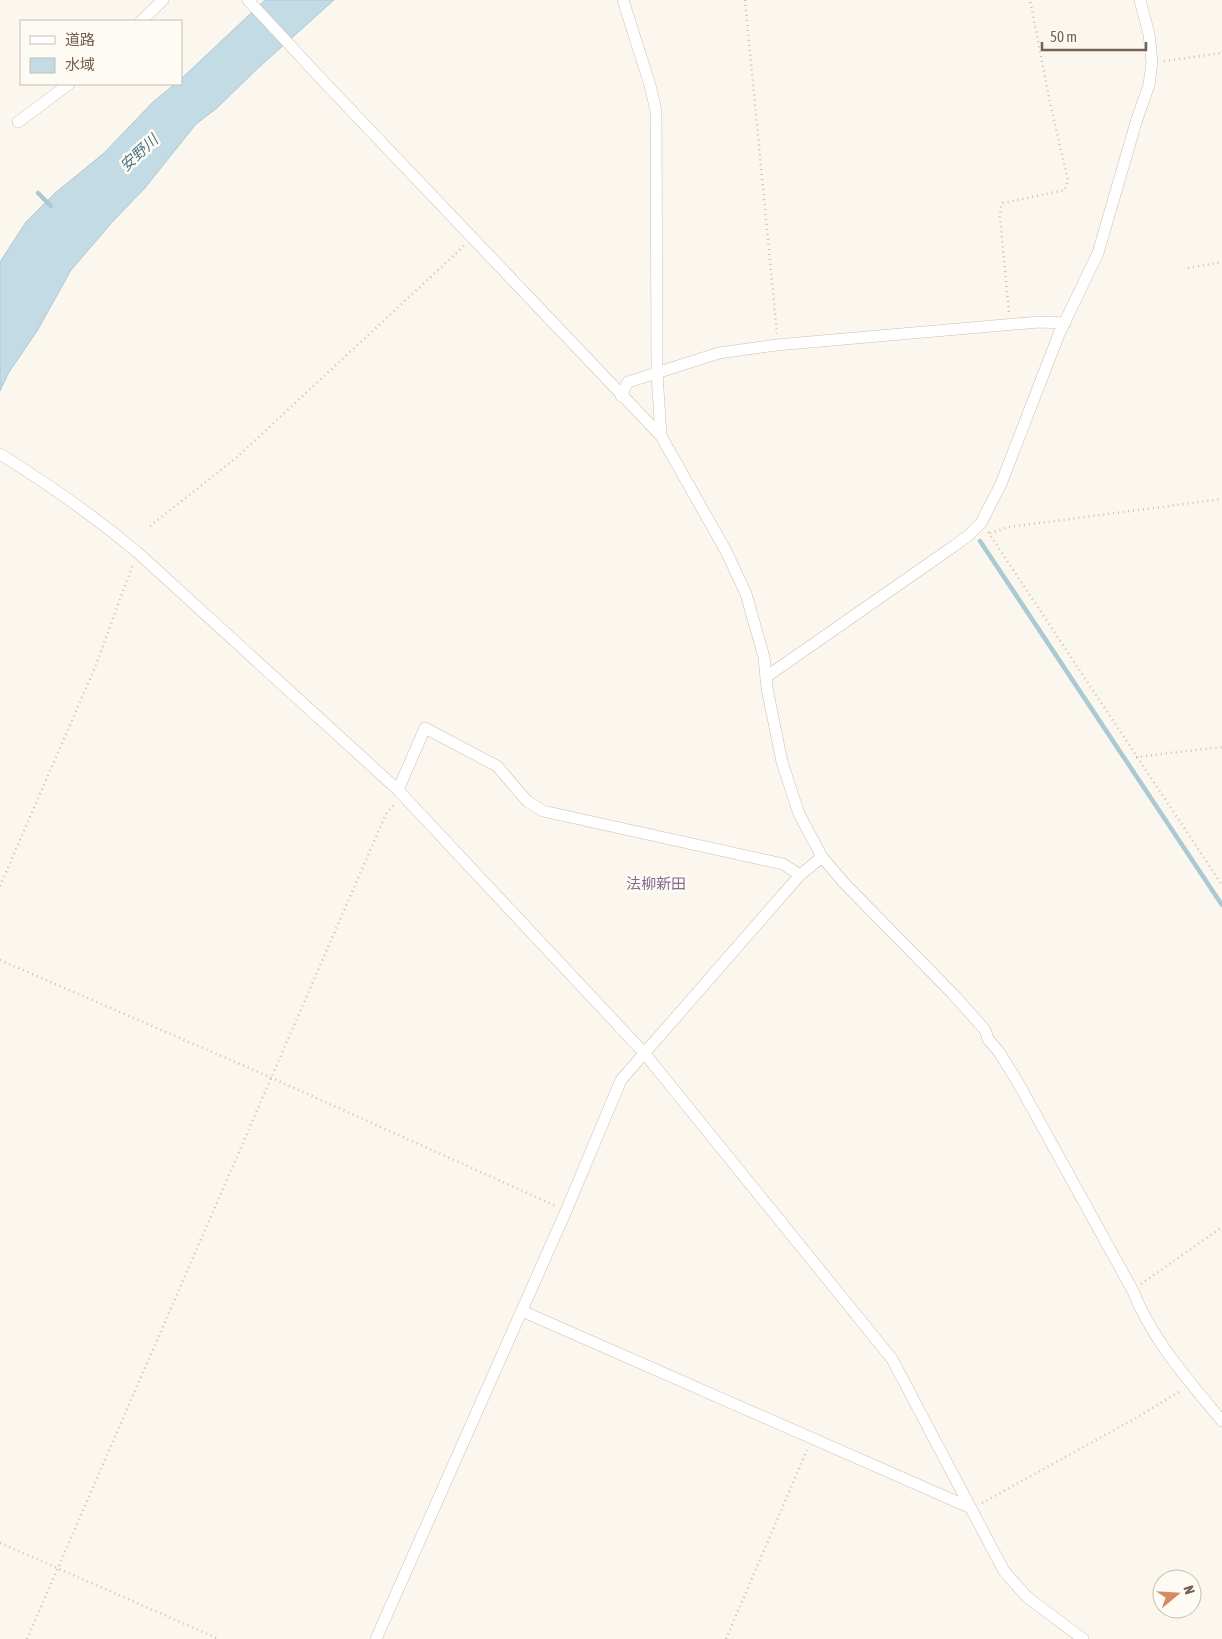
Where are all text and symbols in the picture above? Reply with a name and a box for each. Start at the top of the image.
legend [20,20,182,85]
scale bar [1042,20,1146,52]
text: 50 m [1050,28,1077,45]
text: 道路 [65,31,95,48]
text: 水域 [65,56,95,73]
water label: 安野川 [116,130,162,174]
district label: 法柳新田 [626,875,686,892]
north arrow [1152,1569,1202,1619]
text: N [1180,1584,1198,1596]

